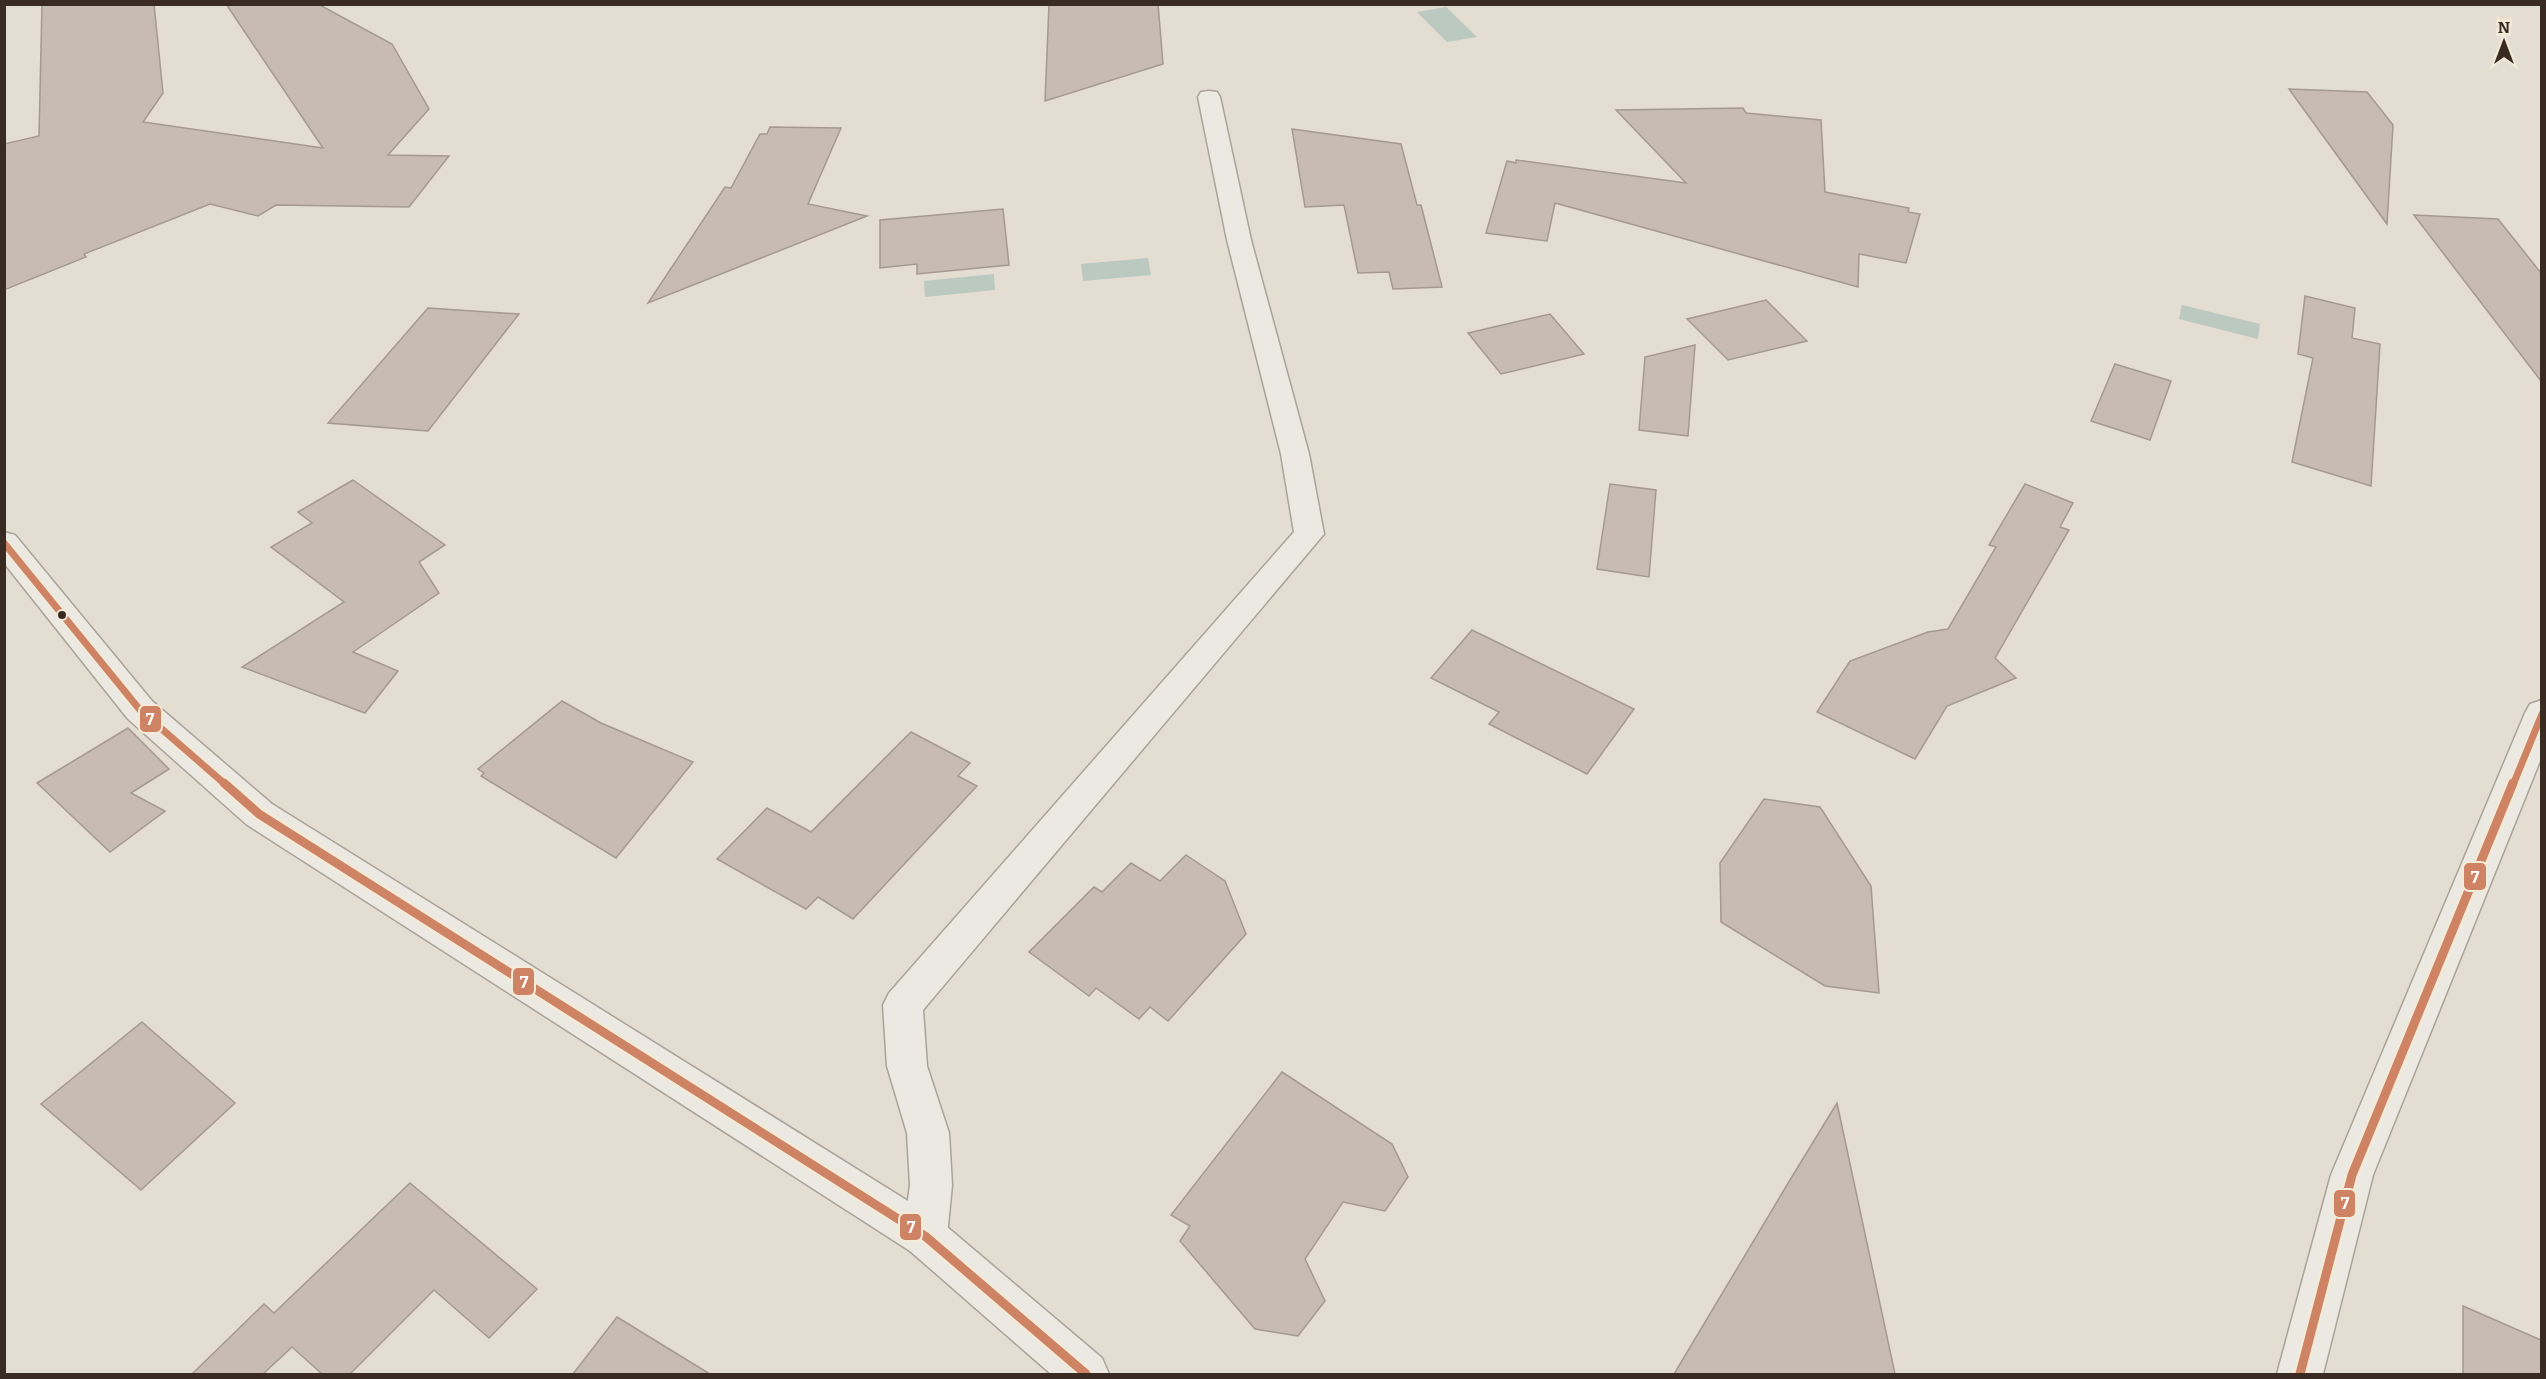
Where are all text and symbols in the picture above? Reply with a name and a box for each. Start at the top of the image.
north arrow [2474,12,2534,72]
text: N [2498,18,2510,37]
unlabelled marker [56,609,68,621]
line badge: 7 [139,705,162,733]
text: 7 [146,710,155,729]
line badge: 7 [2463,862,2487,891]
text: 7 [2471,868,2480,887]
line badge: 7 [512,967,535,996]
text: 7 [520,973,529,992]
line badge: 7 [2333,1189,2356,1218]
text: 7 [2341,1194,2350,1213]
line badge: 7 [899,1213,922,1241]
text: 7 [907,1218,916,1237]

